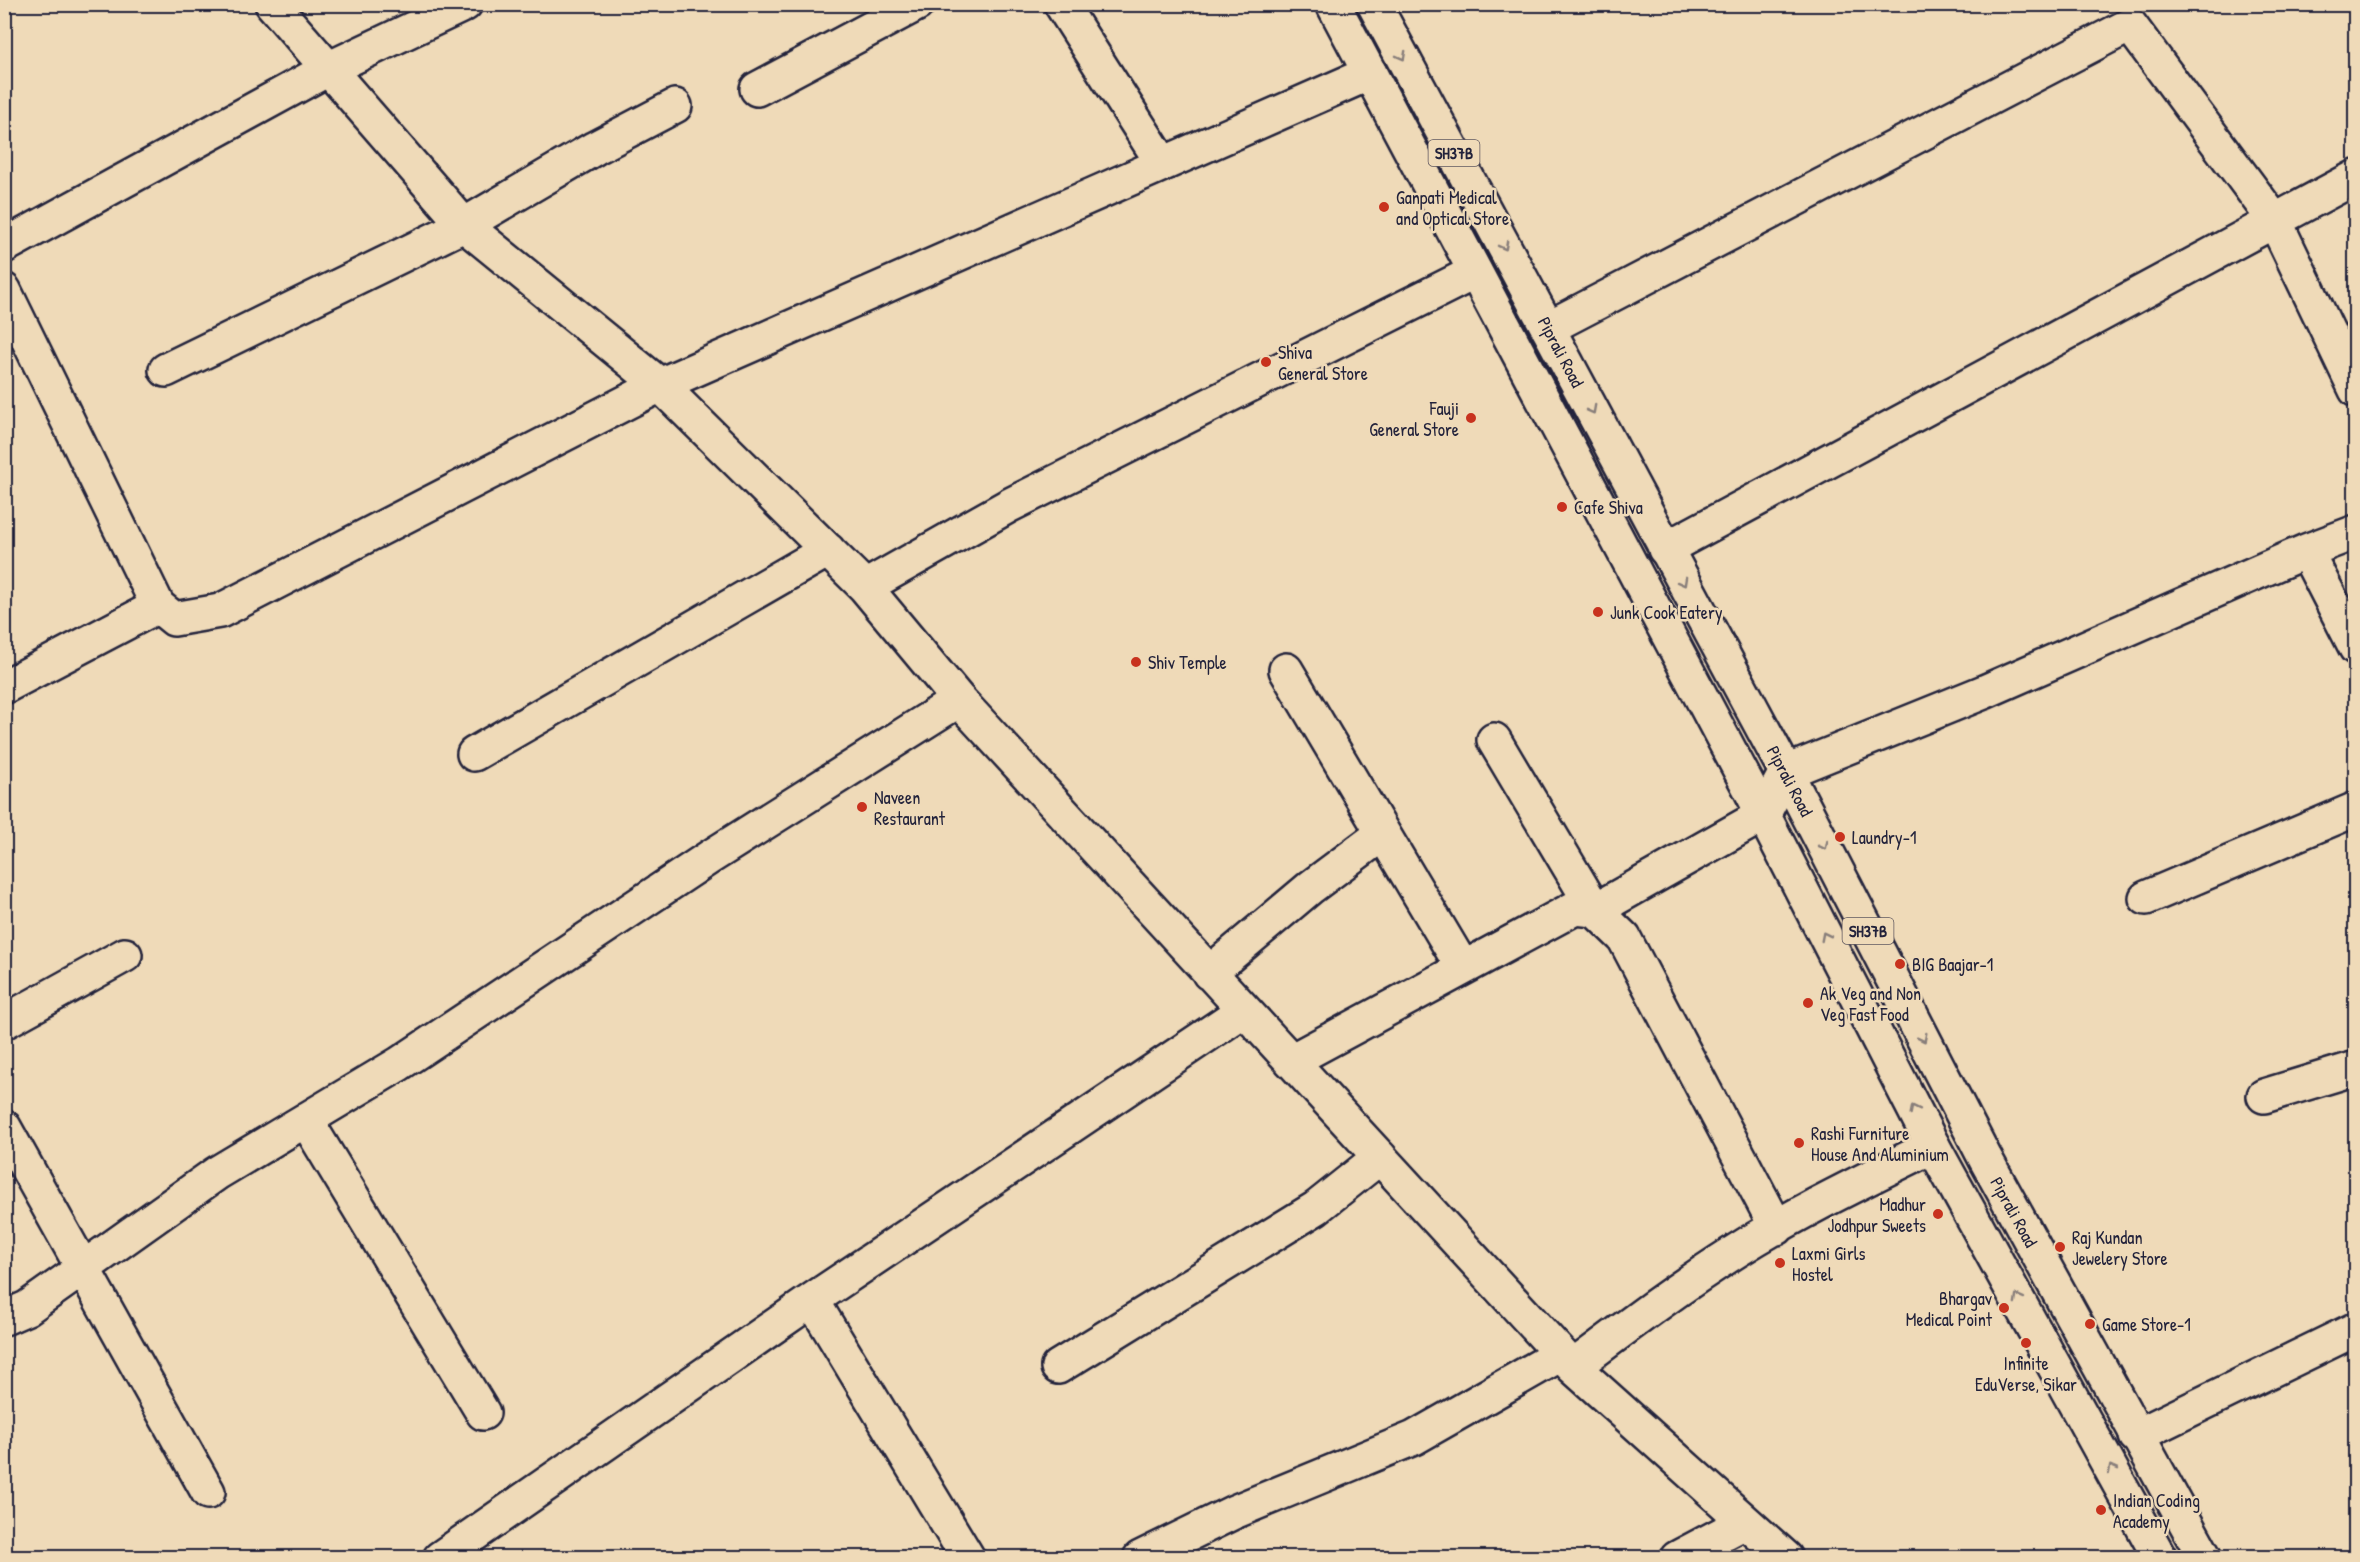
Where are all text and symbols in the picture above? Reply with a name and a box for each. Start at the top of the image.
one-way arrow [1395,50,1406,60]
road number: SH37B [1428,140,1480,166]
place label: Ganpati Medical and Optical Store [1396,185,1509,231]
marker: Ganpati Medical and Optical Store [1377,200,1391,214]
one-way arrow [1497,240,1508,250]
street label: Piprali Road [1532,312,1590,392]
place label: Shiva General Store [1278,340,1368,386]
marker: Shiva General Store [1259,355,1273,369]
place label: Fauji General Store [1369,396,1459,442]
one-way arrow [1584,403,1596,414]
marker: Fauji General Store [1464,411,1478,425]
place label: Cafe Shiva [1574,495,1643,520]
marker: Cafe Shiva [1555,500,1569,514]
one-way arrow [1676,576,1687,586]
place label: Junk Cook Eatery [1610,600,1723,625]
marker: Junk Cook Eatery [1591,605,1605,619]
place label: Shiv Temple [1148,650,1227,675]
marker: Shiv Temple [1129,655,1143,669]
street label: Piprali Road [1761,741,1819,821]
place label: Naveen Restaurant [874,785,946,831]
marker: Naveen Restaurant [855,800,869,814]
place label: Laundry-1 [1852,825,1916,850]
marker: Laundry-1 [1833,830,1847,844]
one-way arrow [1817,840,1829,851]
road number: SH37B [1842,918,1894,944]
one-way arrow [1821,931,1832,942]
place label: BIG Baajar-1 [1912,952,1993,977]
marker: BIG Baajar-1 [1893,957,1907,971]
place label: Ak Veg and Non Veg Fast Food [1820,981,1921,1027]
marker: Ak Veg and Non Veg Fast Food [1801,996,1815,1010]
one-way arrow [1916,1032,1928,1043]
one-way arrow [1910,1105,1921,1115]
place label: Rashi Furniture House And Aluminium [1811,1121,1949,1167]
marker: Rashi Furniture House And Aluminium [1792,1136,1806,1150]
street label: Piprali Road [1984,1172,2044,1252]
place label: Madhur Jodhpur Sweets [1827,1192,1926,1238]
marker: Madhur Jodhpur Sweets [1931,1207,1945,1221]
place label: Raj Kundan Jewelery Store [2072,1225,2168,1271]
marker: Raj Kundan Jewelery Store [2053,1240,2067,1254]
place label: Laxmi Girls Hostel [1792,1241,1866,1287]
marker: Laxmi Girls Hostel [1773,1256,1787,1270]
place label: Bhargav Medical Point [1906,1286,1993,1332]
one-way arrow [2013,1294,2025,1305]
marker: Bhargav Medical Point [1997,1301,2011,1315]
place label: Game Store-1 [2102,1312,2191,1337]
marker: Game Store-1 [2083,1317,2097,1331]
marker: Infinite EduVerse, Sikar [2019,1336,2033,1350]
place label: Infinite EduVerse, Sikar [1975,1351,2077,1397]
one-way arrow [2108,1465,2119,1475]
place label: Indian Coding Academy [2113,1488,2200,1534]
marker: Indian Coding Academy [2094,1503,2108,1517]

